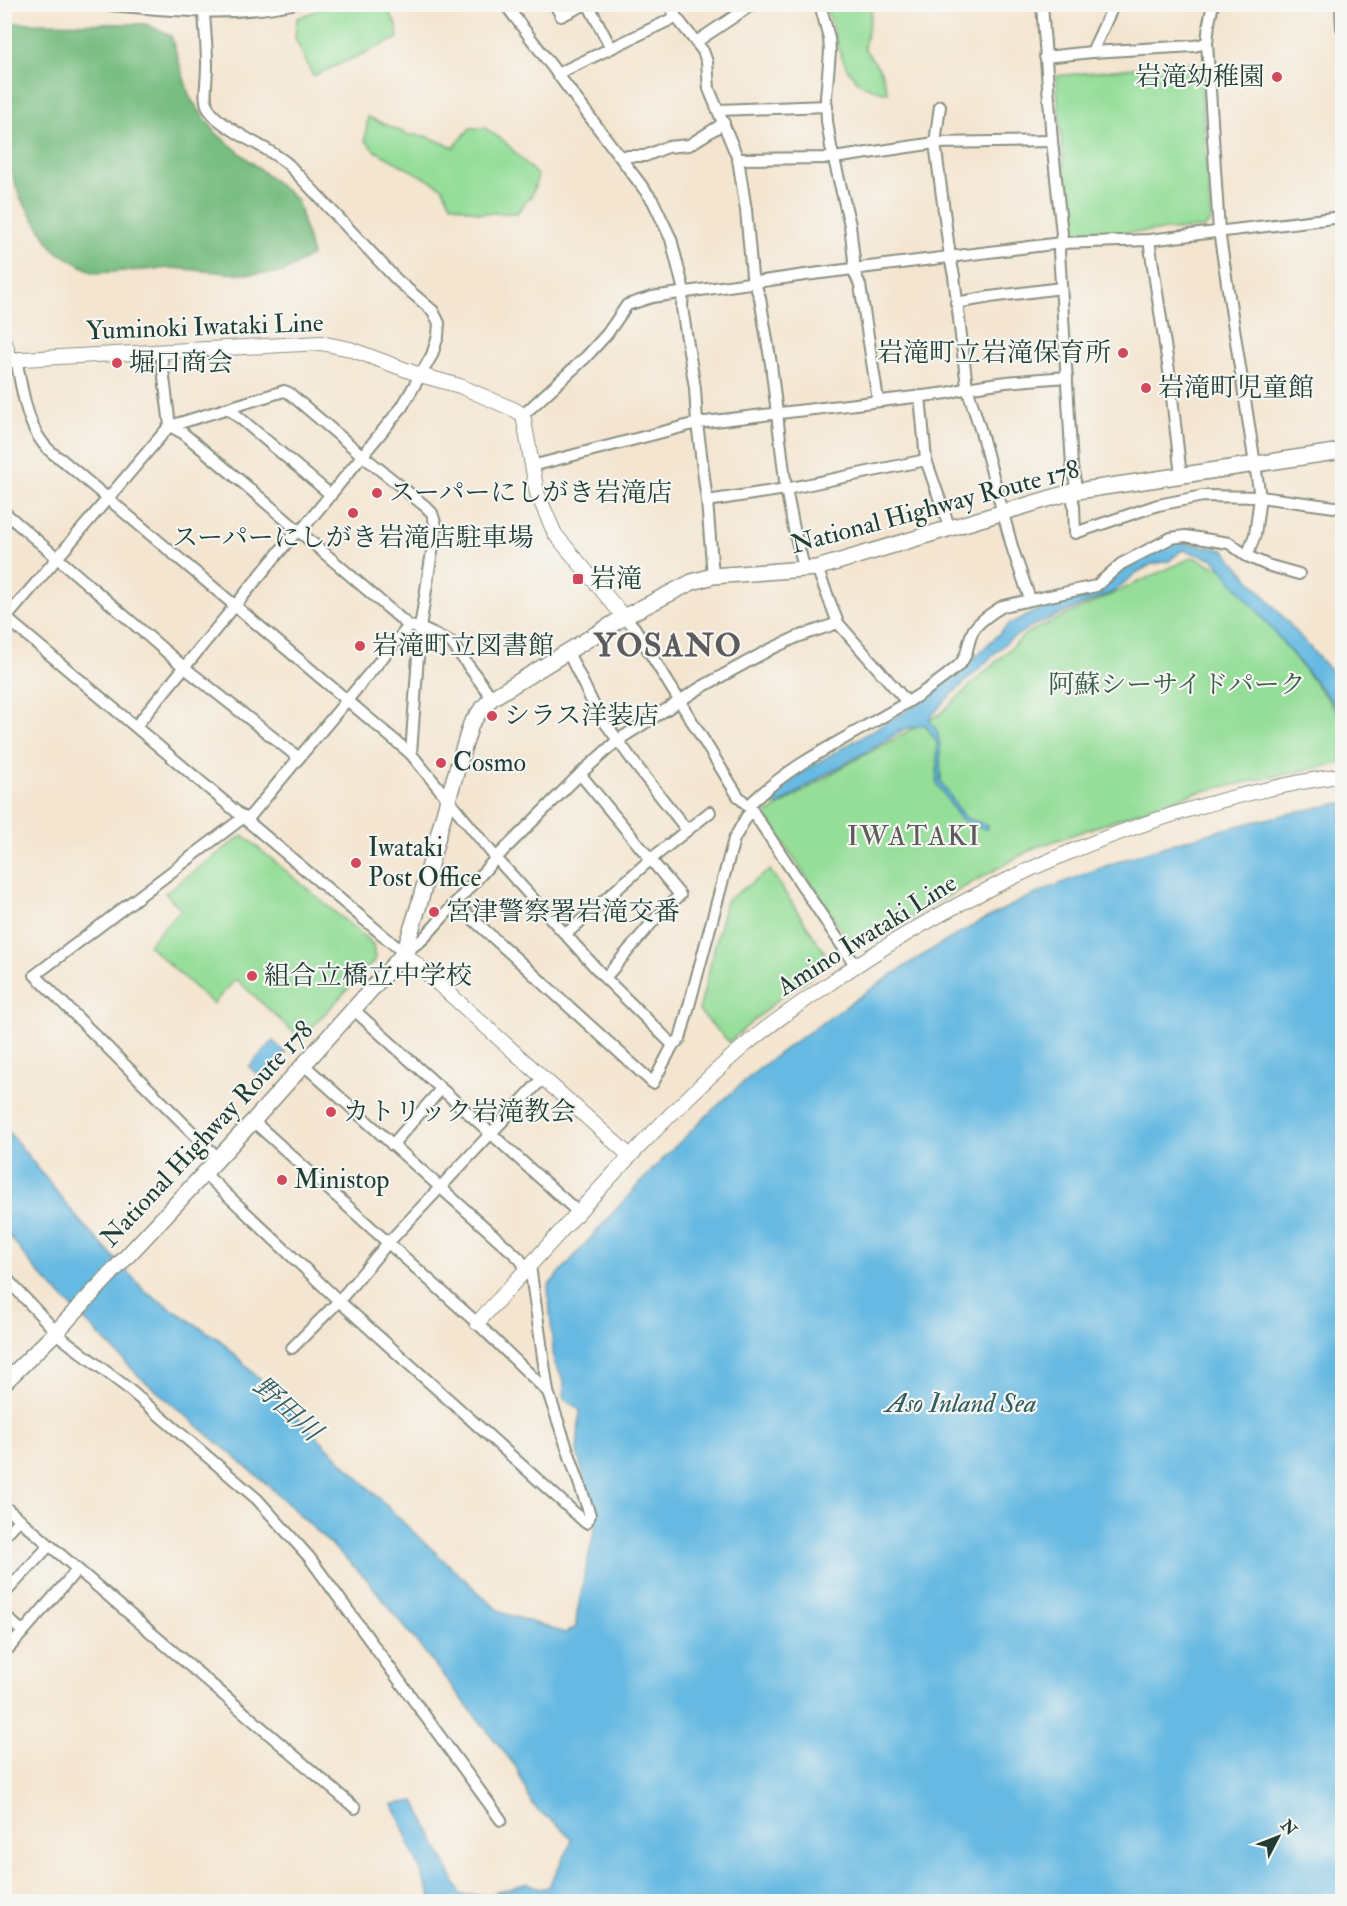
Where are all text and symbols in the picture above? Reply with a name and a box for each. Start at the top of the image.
place label: 岩滝幼稚園 [1135,61,1265,93]
marker: 岩滝幼稚園 [1270,70,1284,84]
street label: Yuminoki Iwataki Line [86,307,324,347]
place label: 岩滝町立岩滝保育所 [877,337,1111,369]
marker: 岩滝町立岩滝保育所 [1116,346,1130,360]
place label: 堀口商会 [129,347,233,379]
marker: 堀口商会 [110,356,124,370]
place label: 岩滝町児童館 [1158,372,1314,404]
marker: 岩滝町児童館 [1139,381,1153,395]
street label: National Highway Route 178 [787,453,1083,561]
place label: スーパーにしがき岩滝店 [389,477,672,509]
marker: スーパーにしがき岩滝店 [370,486,384,500]
marker: スーパーにしがき岩滝店駐車場 [346,506,360,520]
place label: スーパーにしがき岩滝店駐車場 [172,522,534,554]
place label: 岩滝 [590,563,642,595]
marker: 岩滝 [571,572,585,586]
district label: YOSANO [593,626,742,666]
place label: 岩滝町立図書館 [372,630,554,662]
marker: 岩滝町立図書館 [353,639,367,653]
park label: 阿蘇シーサイドパーク [1048,669,1306,701]
place label: シラス洋装店 [504,700,659,732]
marker: シラス洋装店 [485,709,499,723]
place label: Cosmo [453,747,526,779]
marker: Cosmo [434,756,448,770]
district label: IWATAKI [847,819,981,854]
place label: Iwataki Post Office [368,832,481,894]
marker: Iwataki Post Office [349,856,363,870]
street label: Amino Iwataki Line [771,867,963,1004]
place label: 宮津警察署岩滝交番 [446,896,680,928]
marker: 宮津警察署岩滝交番 [427,905,441,919]
place label: 組合立橋立中学校 [264,960,472,992]
marker: 組合立橋立中学校 [245,969,259,983]
street label: National Highway Route 178 [94,1014,320,1254]
place label: カトリック岩滝教会 [343,1096,576,1128]
marker: カトリック岩滝教会 [324,1105,338,1119]
place label: Ministop [294,1164,389,1197]
marker: Ministop [275,1173,289,1187]
water label: 野田川 [246,1370,330,1450]
water label: Aso Inland Sea [883,1387,1036,1420]
north arrow [1248,1807,1308,1867]
text: N [1276,1815,1301,1840]

